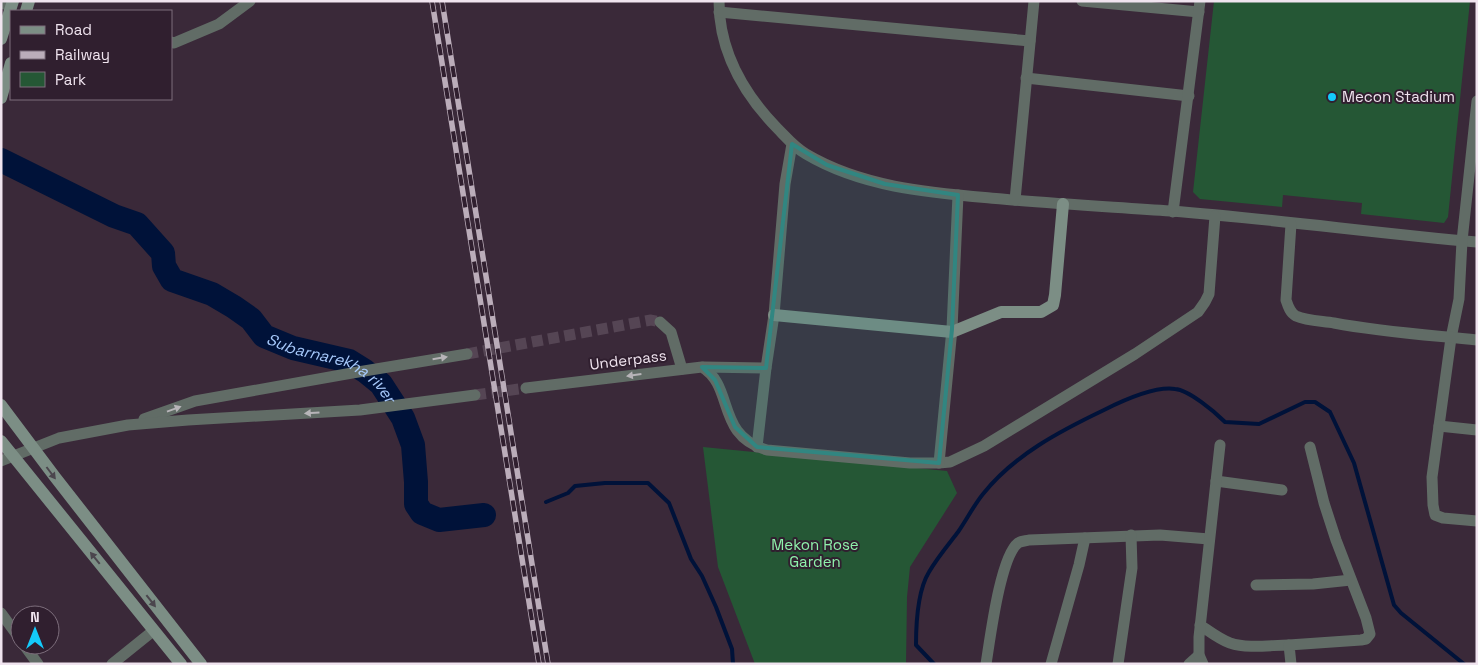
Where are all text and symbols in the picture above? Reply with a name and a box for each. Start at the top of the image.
legend [10,10,172,100]
text: Road [55,20,92,39]
text: Railway [55,45,110,64]
text: Park [55,70,86,89]
place label: Mecon Stadium [1342,87,1455,106]
marker: Mecon Stadium [1326,91,1338,103]
water label: Subarnarekha river [263,328,402,409]
street label: Underpass [588,345,668,374]
one-way arrow [432,354,448,362]
one-way arrow [625,371,641,379]
one-way arrow [166,405,181,412]
one-way arrow [303,410,319,418]
one-way arrow [46,466,57,479]
park label: Mekon Rose Garden [771,535,859,571]
one-way arrow [89,552,100,565]
one-way arrow [146,594,157,607]
north arrow [10,605,60,655]
text: N [30,608,40,626]

